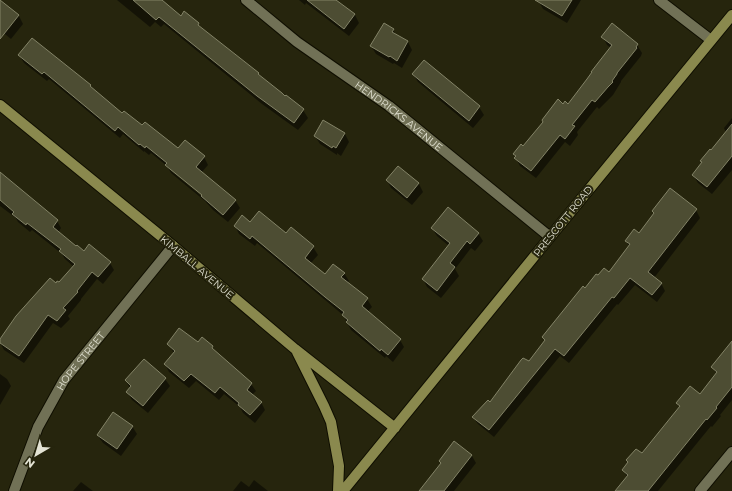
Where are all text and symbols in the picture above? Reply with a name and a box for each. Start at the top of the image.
street label: HENDRICKS AVENUE [353,78,446,154]
street label: PRESCOTT ROAD [530,183,596,259]
street label: KIMBALL AVENUE [158,233,237,302]
street label: HOPE STREET [53,329,107,392]
north arrow [16,435,56,475]
text: N [22,455,38,471]

